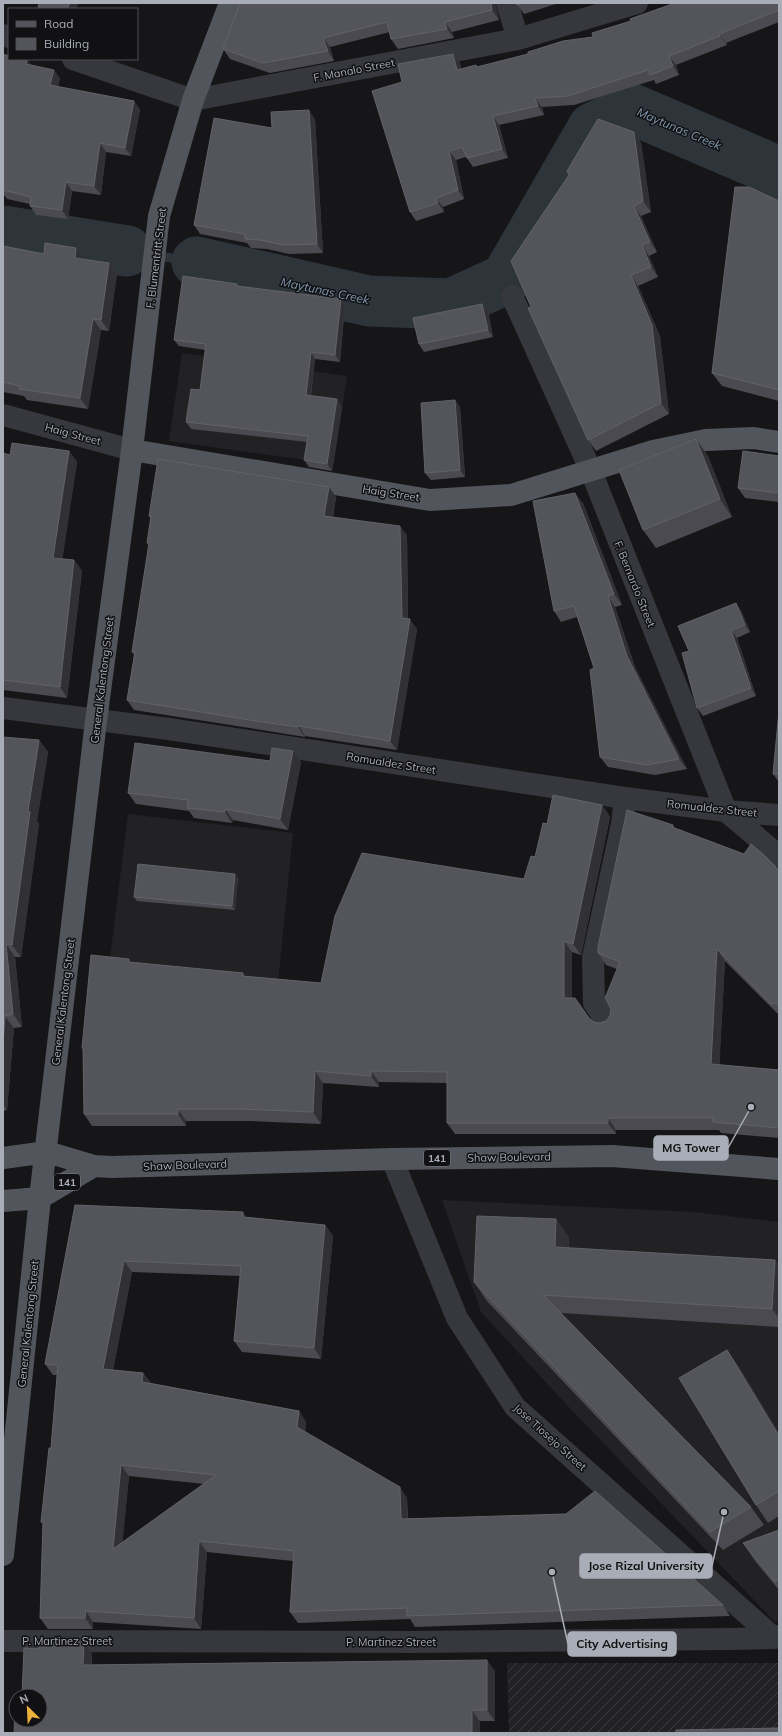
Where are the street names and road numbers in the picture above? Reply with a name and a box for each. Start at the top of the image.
street label: F. Manalo Street [312,55,396,85]
street label: F. Blumentritt Street [143,207,169,309]
street label: Haig Street [43,420,103,448]
street label: Haig Street [361,482,421,504]
street label: F. Bernardo Street [611,539,659,629]
street label: General Kalentong Street [87,616,117,744]
street label: Romualdez Street [345,749,437,777]
street label: Romualdez Street [666,796,758,820]
street label: General Kalentong Street [48,938,78,1066]
street label: Shaw Boulevard [467,1149,551,1165]
road number: 141 [424,1150,450,1166]
street label: Shaw Boulevard [143,1157,227,1173]
road number: 141 [54,1174,80,1190]
street label: General Kalentong Street [14,1260,42,1388]
street label: Jose Tiosejo Street [511,1401,589,1474]
street label: P. Martinez Street [22,1634,112,1648]
street label: P. Martinez Street [346,1635,436,1649]

